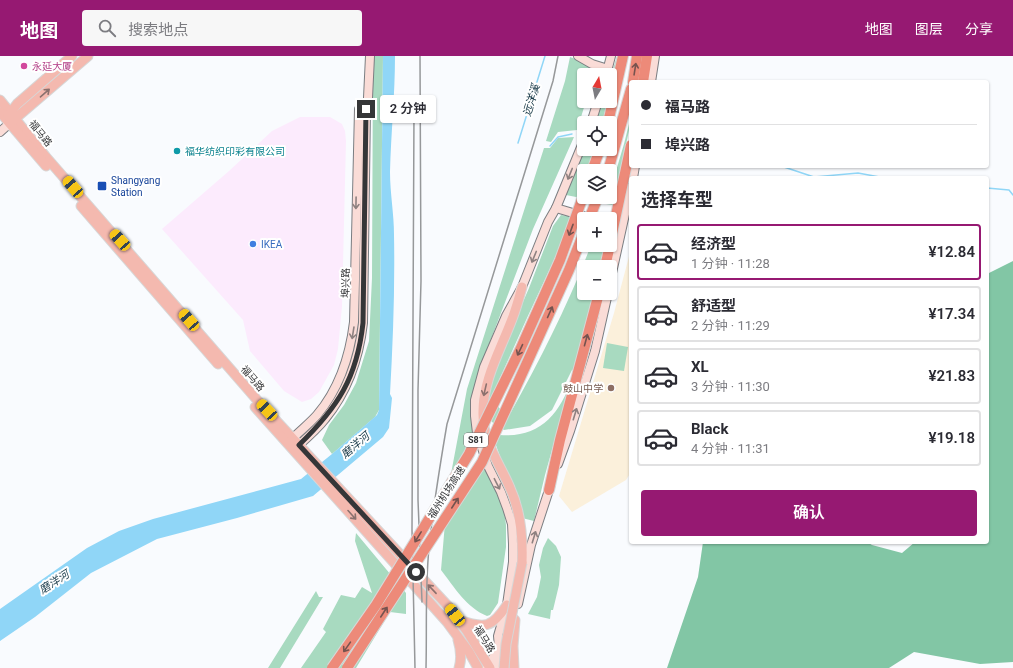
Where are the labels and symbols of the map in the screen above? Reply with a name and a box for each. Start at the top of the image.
marker: 永延大厦 [19,61,29,71]
place label: 永延大厦 [32,61,72,72]
one-way arrow [631,63,639,76]
north arrow [577,68,617,108]
water label: 远洋溪 [520,82,543,118]
one-way arrow [39,89,50,98]
callout: 2 分钟 [380,95,436,123]
route end [357,100,375,118]
street label: 福马路 [27,118,54,148]
marker: 福华纺织印彩有限公司 [172,146,182,156]
place label: 福华纺织印彩有限公司 [185,146,285,157]
one-way arrow [566,168,573,180]
car [61,174,85,200]
place label: Shangyang Station [111,175,160,198]
marker: Shangyang Station [96,180,108,192]
one-way arrow [353,196,360,209]
one-way arrow [566,224,574,236]
car [108,227,132,253]
marker: IKEA [248,239,258,249]
place label: IKEA [261,239,283,250]
one-way arrow [530,250,537,262]
street label: 埠兴路 [340,268,351,298]
car [177,307,201,333]
one-way arrow [547,307,554,319]
one-way arrow [348,326,356,339]
one-way arrow [583,334,591,347]
one-way arrow [516,344,523,356]
street label: 福马路 [239,363,267,393]
one-way arrow [481,383,489,396]
place label: 鼓山中学 [563,383,603,394]
marker: 鼓山中学 [606,383,616,393]
car [254,397,280,423]
one-way arrow [572,408,579,421]
water label: 磨洋河 [339,429,374,461]
road number: S81 [464,433,488,447]
street label: 福州机场高速 [426,464,467,521]
one-way arrow [494,478,501,490]
one-way arrow [451,498,459,509]
one-way arrow [347,510,356,520]
one-way arrow [531,531,538,544]
one-way arrow [413,532,422,543]
route start [407,563,425,581]
water label: 磨洋河 [37,567,73,597]
one-way arrow [428,584,437,594]
car [443,602,467,628]
one-way arrow [380,607,388,618]
street label: 福马路 [472,624,497,655]
one-way arrow [343,641,351,652]

